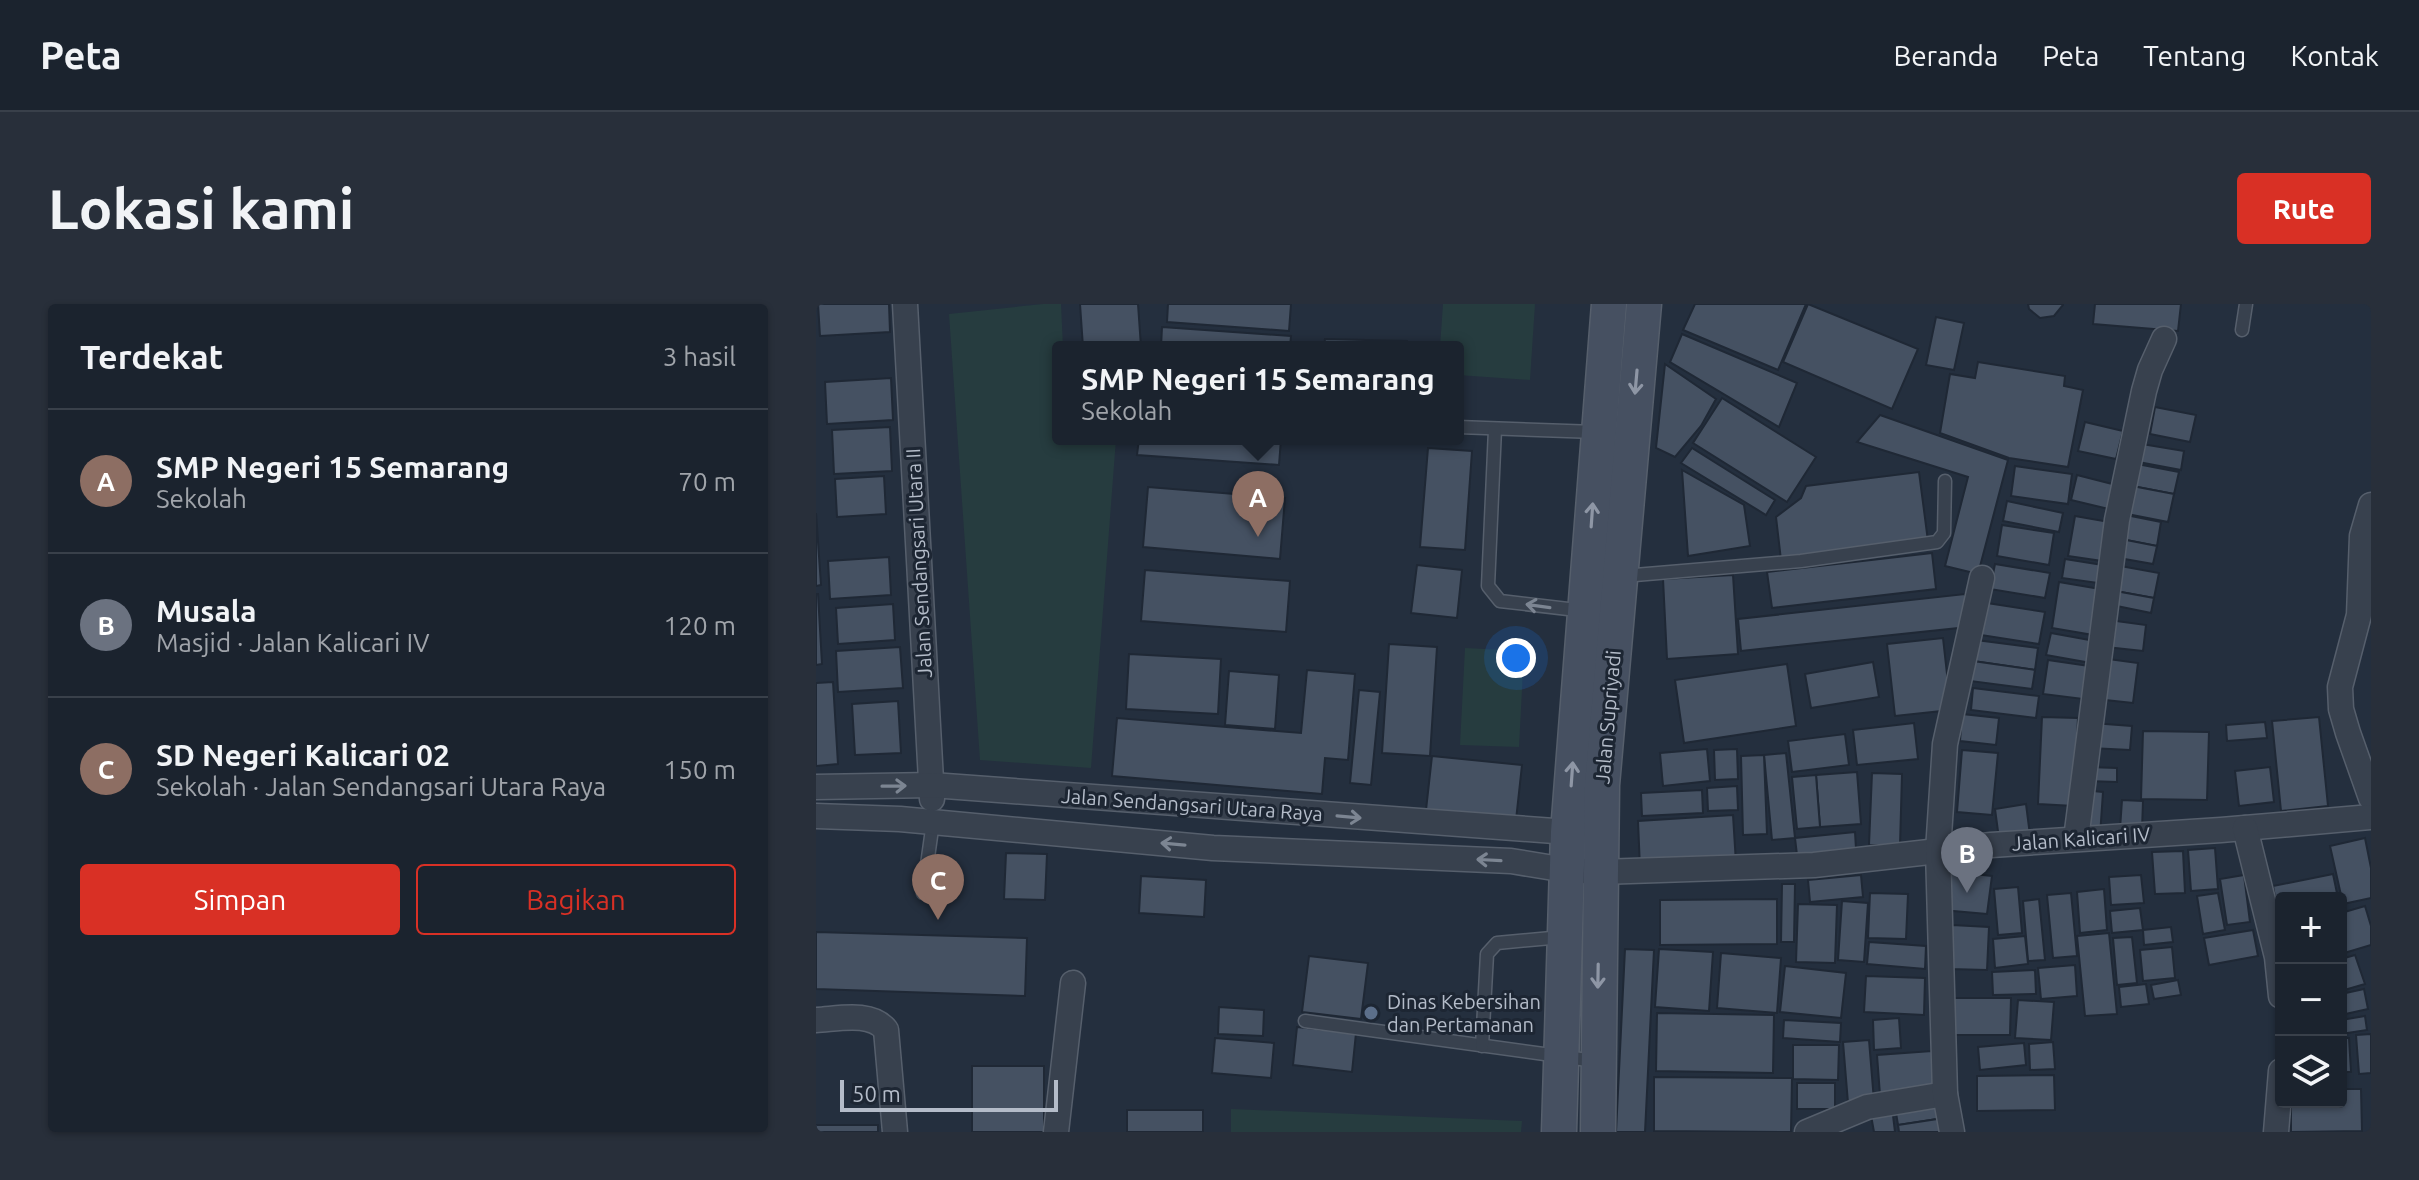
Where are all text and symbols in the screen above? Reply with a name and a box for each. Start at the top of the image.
text: Peta [40,34,122,76]
text: Beranda [1893,40,1998,71]
text: Peta [2042,40,2099,71]
text: Tentang [2143,40,2246,71]
text: Kontak [2290,40,2379,71]
button: Rute [2237,173,2371,244]
text: Lokasi kami [48,177,354,240]
text: Terdekat [80,337,223,375]
popup [1052,341,1464,445]
text: 3 hasil [663,342,736,371]
text: SMP Negeri 15 Semarang [1081,362,1435,396]
one-way arrow [1629,368,1644,395]
text: Sekolah [1081,396,1172,425]
street label: Jalan Sendangsari Utara II [901,448,936,678]
text: SMP Negeri 15 Semarang [156,450,509,484]
text: A [97,467,115,496]
text: 70 m [678,467,736,496]
pin: A [1232,471,1284,537]
text: Sekolah [156,484,247,513]
one-way arrow [1585,502,1600,529]
text: Musala [156,594,256,628]
one-way arrow [1526,598,1551,613]
text: B [97,611,115,640]
text: 120 m [664,611,736,640]
text: Masjid · Jalan Kalicari IV [156,628,430,657]
your location [1496,638,1536,678]
street label: Jalan Supriyadi [1590,649,1625,785]
text: SD Negeri Kalicari 02 [156,738,450,772]
text: C [98,755,114,784]
text: 150 m [664,755,736,784]
one-way arrow [1565,761,1580,788]
text: Sekolah · Jalan Sendangsari Utara Raya [156,772,606,801]
one-way arrow [880,778,907,794]
street label: Jalan Sendangsari Utara Raya [1060,784,1324,825]
one-way arrow [1335,809,1362,824]
street label: Jalan Kalicari IV [2011,822,2151,855]
pin: B [1941,827,1993,893]
one-way arrow [1160,836,1187,851]
one-way arrow [1476,852,1503,867]
pin: C [912,854,964,920]
button: Simpan [80,864,400,935]
button: Bagikan [416,864,736,935]
map controls [2275,892,2347,1108]
button: + [2275,892,2347,964]
one-way arrow [1590,962,1606,989]
button: − [2275,964,2347,1036]
place label: Dinas Kebersihan dan Pertamanan [1387,990,1541,1036]
marker: Dinas Kebersihan dan Pertamanan [1362,1004,1380,1022]
button: layers [2275,1036,2347,1108]
scale bar [840,1076,1058,1112]
text: 50 m [852,1081,901,1106]

